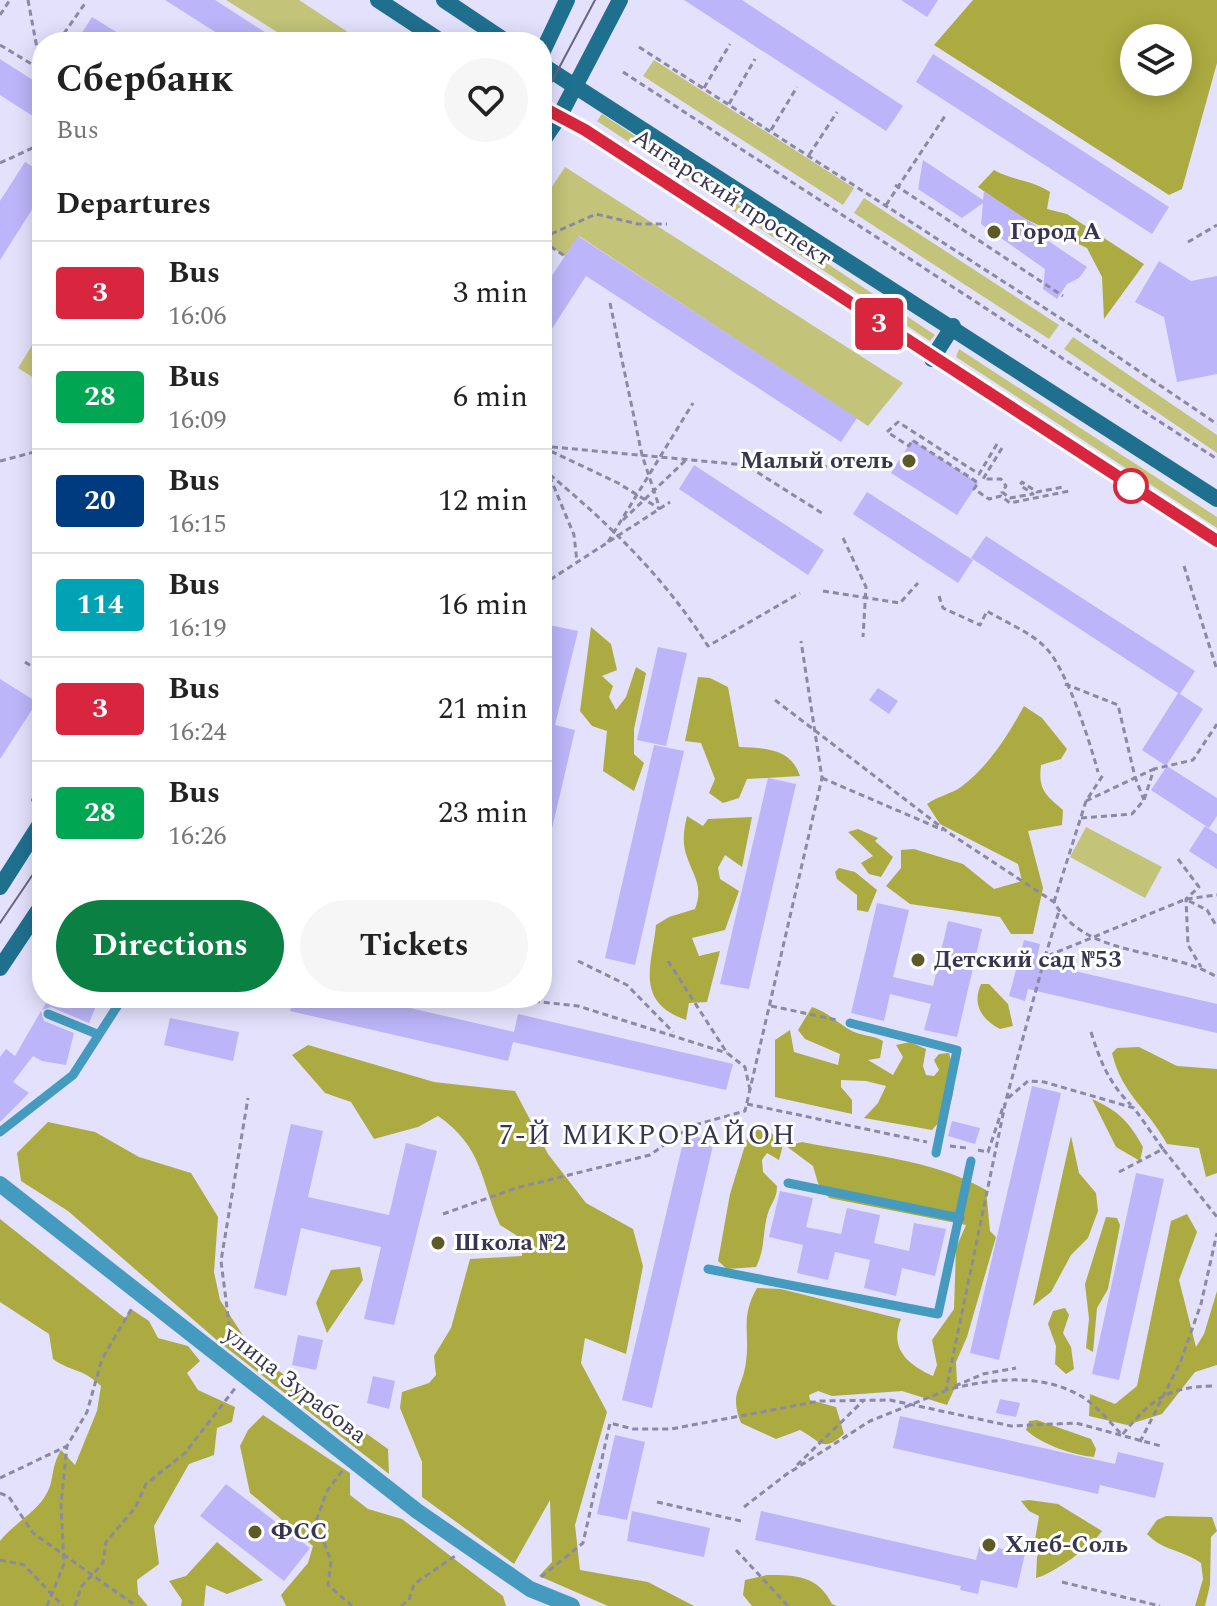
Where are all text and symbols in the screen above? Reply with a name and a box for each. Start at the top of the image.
map controls [1120,24,1192,96]
button: layers [1120,24,1192,96]
text: Сбербанк [56,51,233,109]
button: heart [444,58,528,142]
text: Bus [56,110,99,150]
street label: Ангарский проспект [625,120,839,276]
text: Departures [56,181,211,227]
place label: Город А [1010,214,1102,250]
marker: Город А [985,223,1003,241]
text: Bus [168,250,220,296]
text: 3 min [453,270,528,316]
text: 3 [92,271,108,314]
text: 16:06 [168,296,227,336]
line badge: 3 [853,298,905,350]
text: 3 [871,302,887,345]
text: Bus [168,354,220,400]
text: 6 min [453,374,528,420]
text: 28 [84,375,116,418]
text: 16:09 [168,400,227,440]
place label: Малый отель [740,443,893,479]
marker: Малый отель [900,452,918,470]
text: Bus [168,458,220,504]
unlabelled marker [1114,469,1148,503]
text: 12 min [438,478,528,524]
text: 20 [84,479,116,522]
text: 16:15 [168,504,227,544]
text: Bus [168,562,220,608]
text: 16 min [438,582,528,628]
text: 114 [76,583,124,626]
text: 16:19 [168,608,227,648]
text: Bus [168,666,220,712]
text: 21 min [438,686,528,732]
text: 3 [92,687,108,730]
text: 16:24 [168,712,227,752]
text: Bus [168,770,220,816]
text: 23 min [438,790,528,836]
text: 28 [84,791,116,834]
text: 16:26 [168,816,227,856]
button: Directions [56,900,284,992]
button: Tickets [300,900,528,992]
place label: Детский сад №53 [934,942,1122,978]
marker: Детский сад №53 [909,951,927,969]
district label: 7-Й МИКРОРАЙОН [499,1114,797,1157]
place label: Школа №2 [454,1225,566,1261]
marker: Школа №2 [429,1234,447,1252]
street label: улица Зурабова [215,1317,375,1453]
place label: ФСС [271,1514,327,1550]
marker: ФСС [246,1523,264,1541]
place label: Хлеб-Соль [1005,1527,1128,1563]
marker: Хлеб-Соль [980,1536,998,1554]

